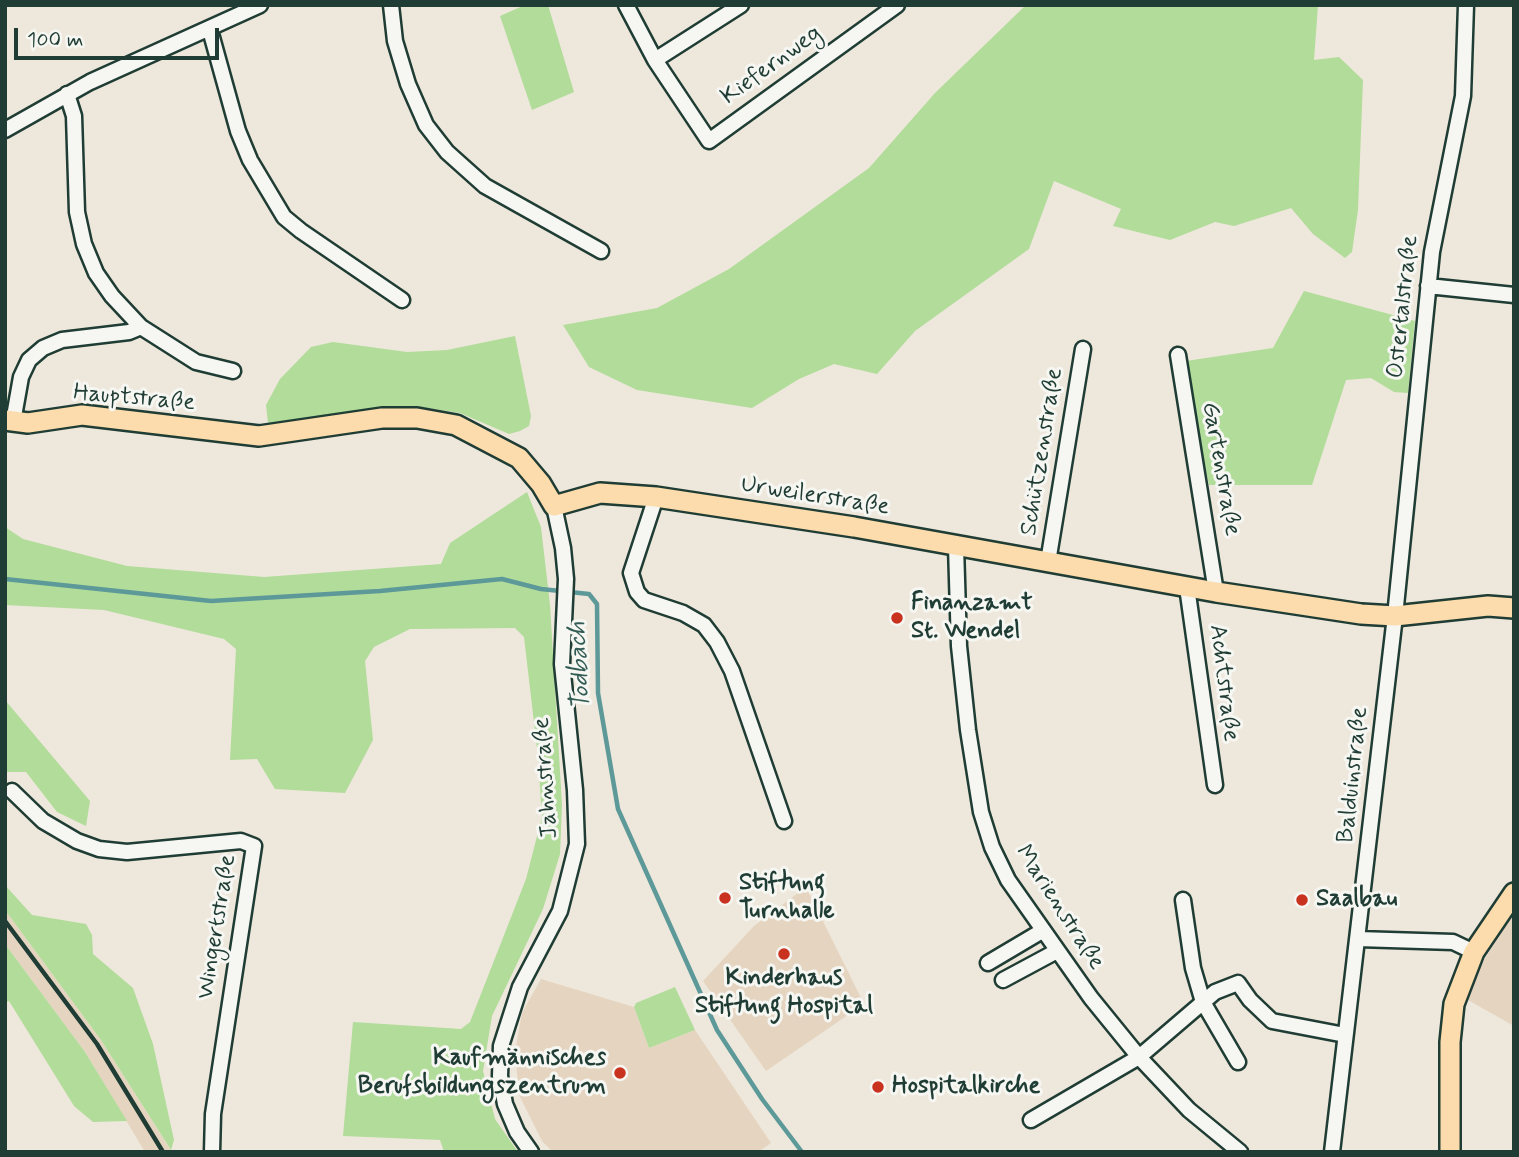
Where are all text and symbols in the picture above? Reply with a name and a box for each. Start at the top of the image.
scale bar [18,14,222,58]
street label: Kiefernweg [716,20,828,112]
text: 100 m [27,26,83,54]
street label: Ostertalstraße [1382,234,1426,380]
street label: Schützenstraße [1016,366,1070,538]
street label: Hauptstraße [72,379,196,419]
street label: Gartenstraße [1194,400,1246,538]
street label: Urweilerstraße [739,471,891,523]
place label: Finanzamt St. Wendel [911,590,1033,646]
marker: Finanzamt St. Wendel [889,610,905,626]
water label: Todbach [563,621,599,711]
street label: Achtstraße [1202,623,1244,743]
street label: Balduinstraße [1333,706,1375,844]
street label: Jahnstraße [528,716,566,840]
street label: Marienstraße [1008,840,1110,976]
street label: Wingertstraße [192,852,244,1002]
place label: Stiftung Turnhalle [739,870,835,926]
place label: Saalbau [1316,886,1397,914]
marker: Stiftung Turnhalle [717,890,733,906]
marker: Saalbau [1294,892,1310,908]
marker: Kinderhaus Stiftung Hospital [776,946,792,962]
place label: Kinderhaus Stiftung Hospital [695,965,873,1021]
place label: Kaufmännisches Berufsbildungszentrum [358,1045,606,1101]
marker: Kaufmännisches Berufsbildungszentrum [612,1065,628,1081]
place label: Hospitalkirche [892,1073,1040,1101]
marker: Hospitalkirche [870,1079,886,1095]

